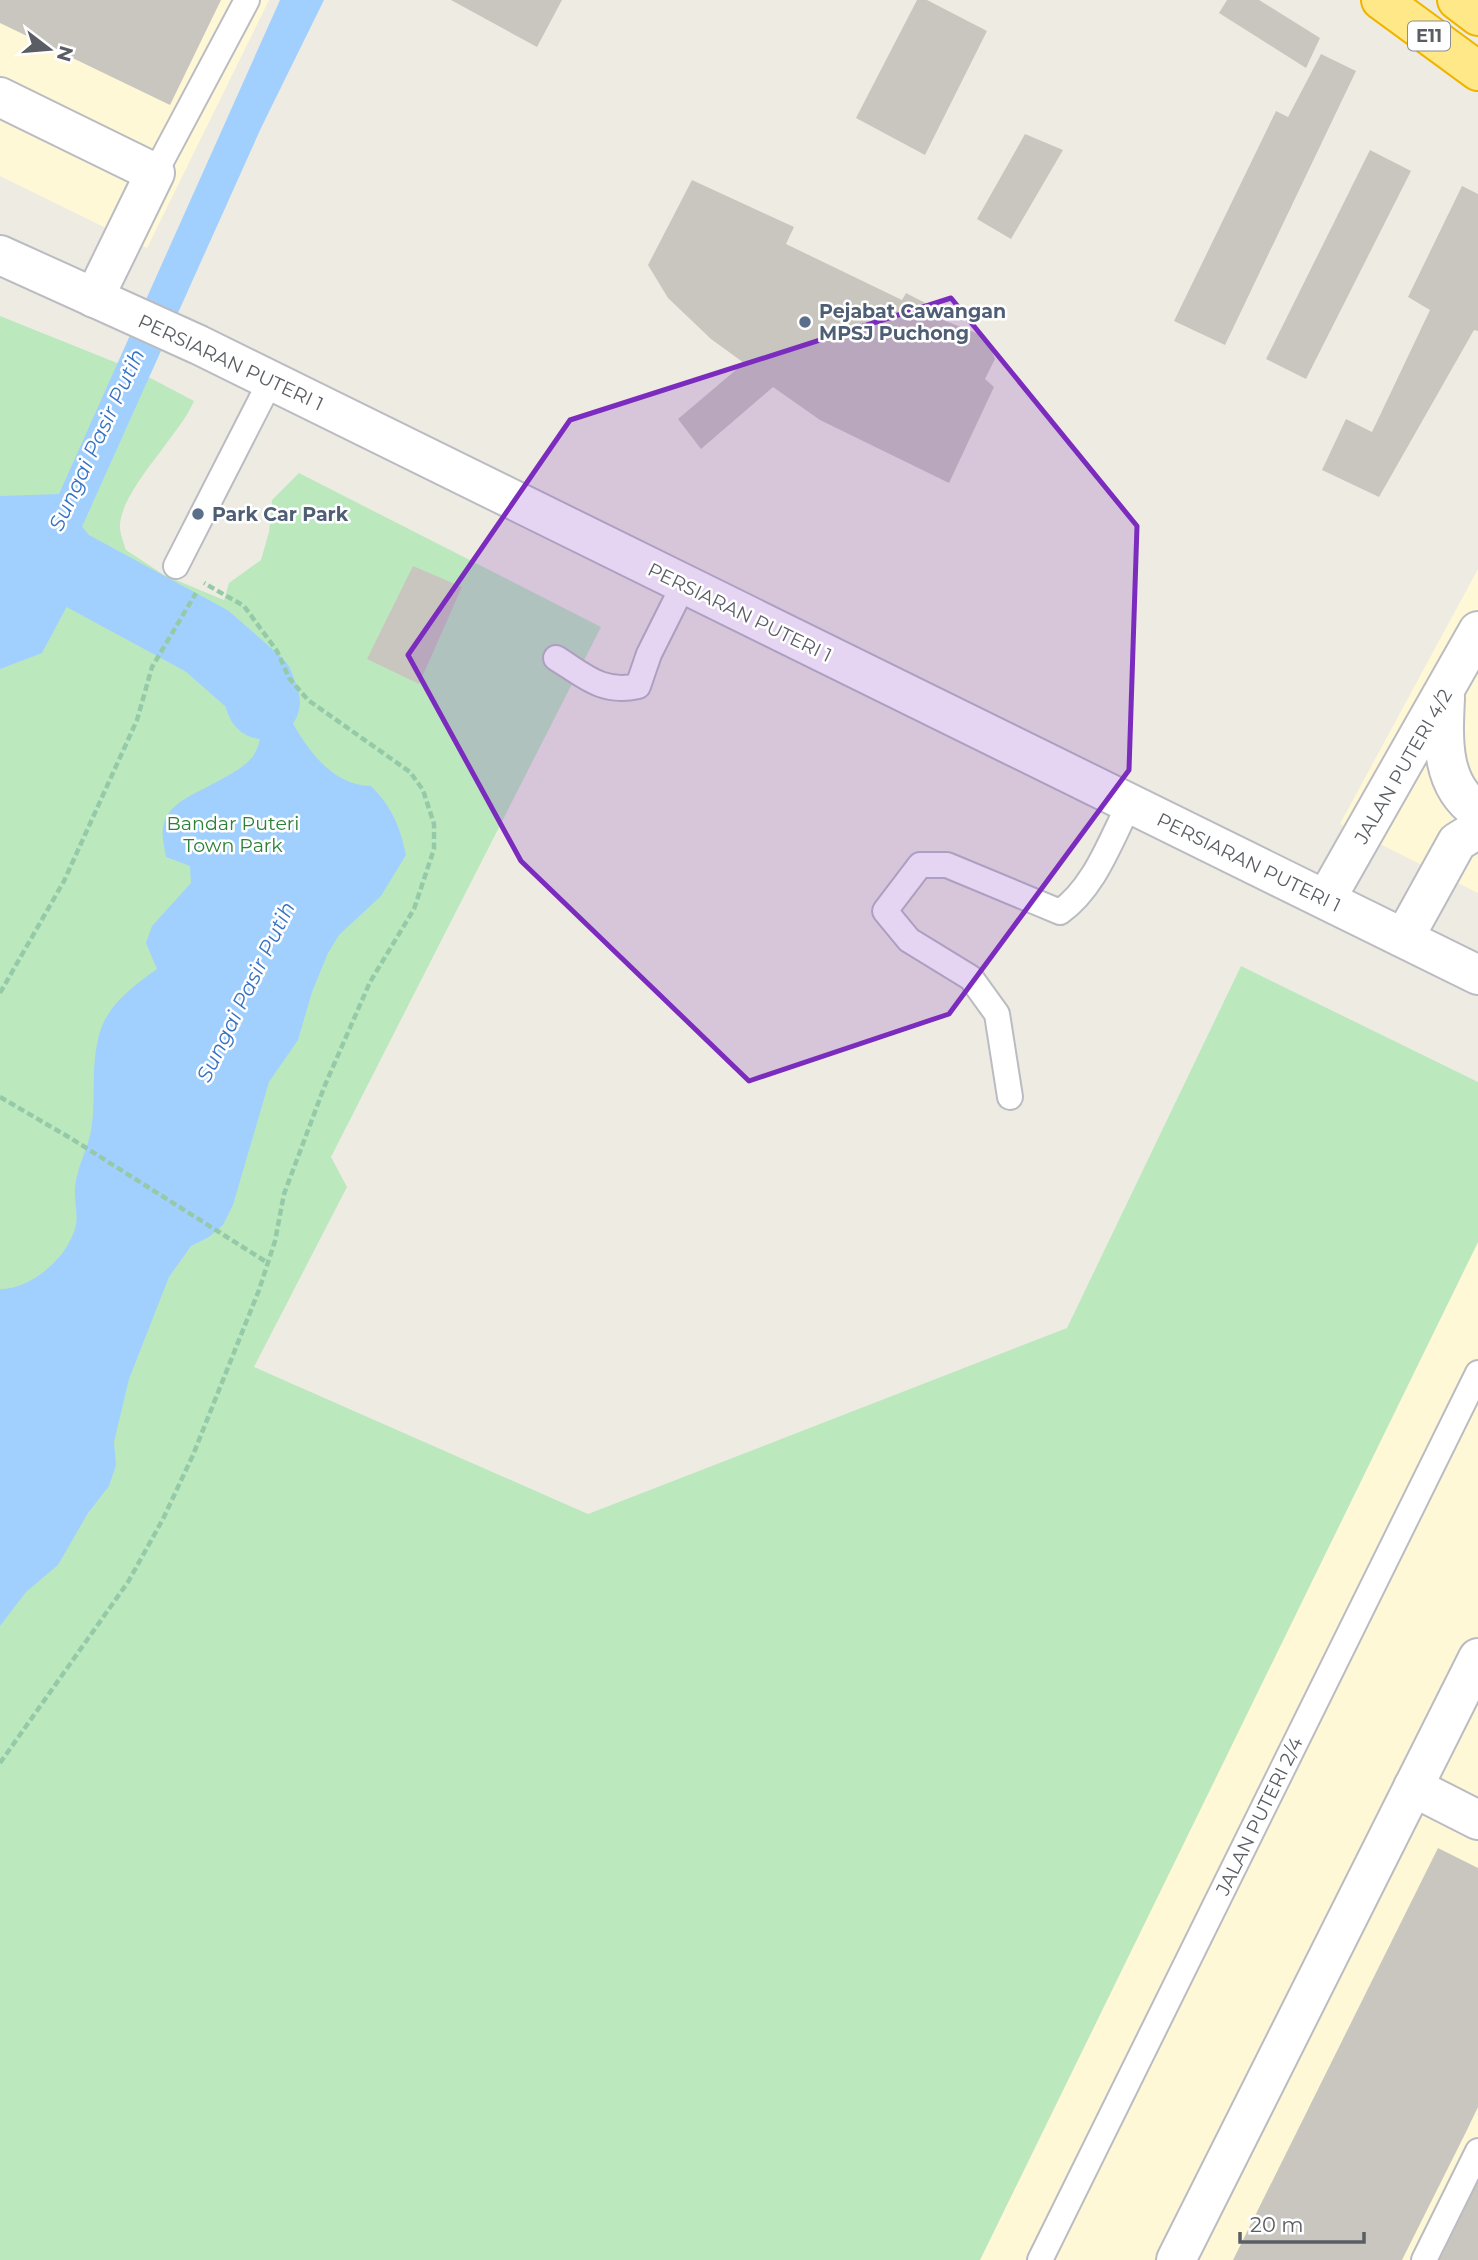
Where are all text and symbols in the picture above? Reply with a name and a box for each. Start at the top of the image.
north arrow [14,14,84,84]
road number: E11 [1408,22,1450,51]
text: N [52,43,78,64]
place label: Pejabat Cawangan MPSJ Puchong [819,300,1006,345]
street label: PERSIARAN PUTERI 1 [134,309,327,416]
marker: Pejabat Cawangan MPSJ Puchong [797,314,813,330]
water label: Sungai Pasir Putih [43,345,150,535]
place label: Park Car Park [212,503,349,526]
marker: Park Car Park [190,506,206,522]
street label: PERSIARAN PUTERI 1 [644,558,836,667]
street label: JALAN PUTERI 4/2 [1349,685,1457,849]
street label: PERSIARAN PUTERI 1 [1153,808,1345,917]
park label: Bandar Puteri Town Park [167,812,299,857]
water label: Sungai Pasir Putih [191,898,300,1086]
street label: JALAN PUTERI 2/4 [1211,1733,1308,1900]
scale bar [1240,2200,1364,2244]
text: 20 m [1250,2212,1304,2237]

